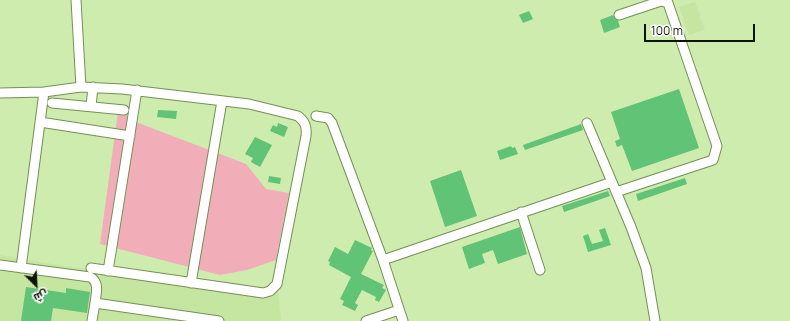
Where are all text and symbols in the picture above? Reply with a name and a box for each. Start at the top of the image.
scale bar [646,16,757,42]
text: 100 m [651,22,683,39]
north arrow [16,265,56,305]
text: ش [32,287,51,306]

